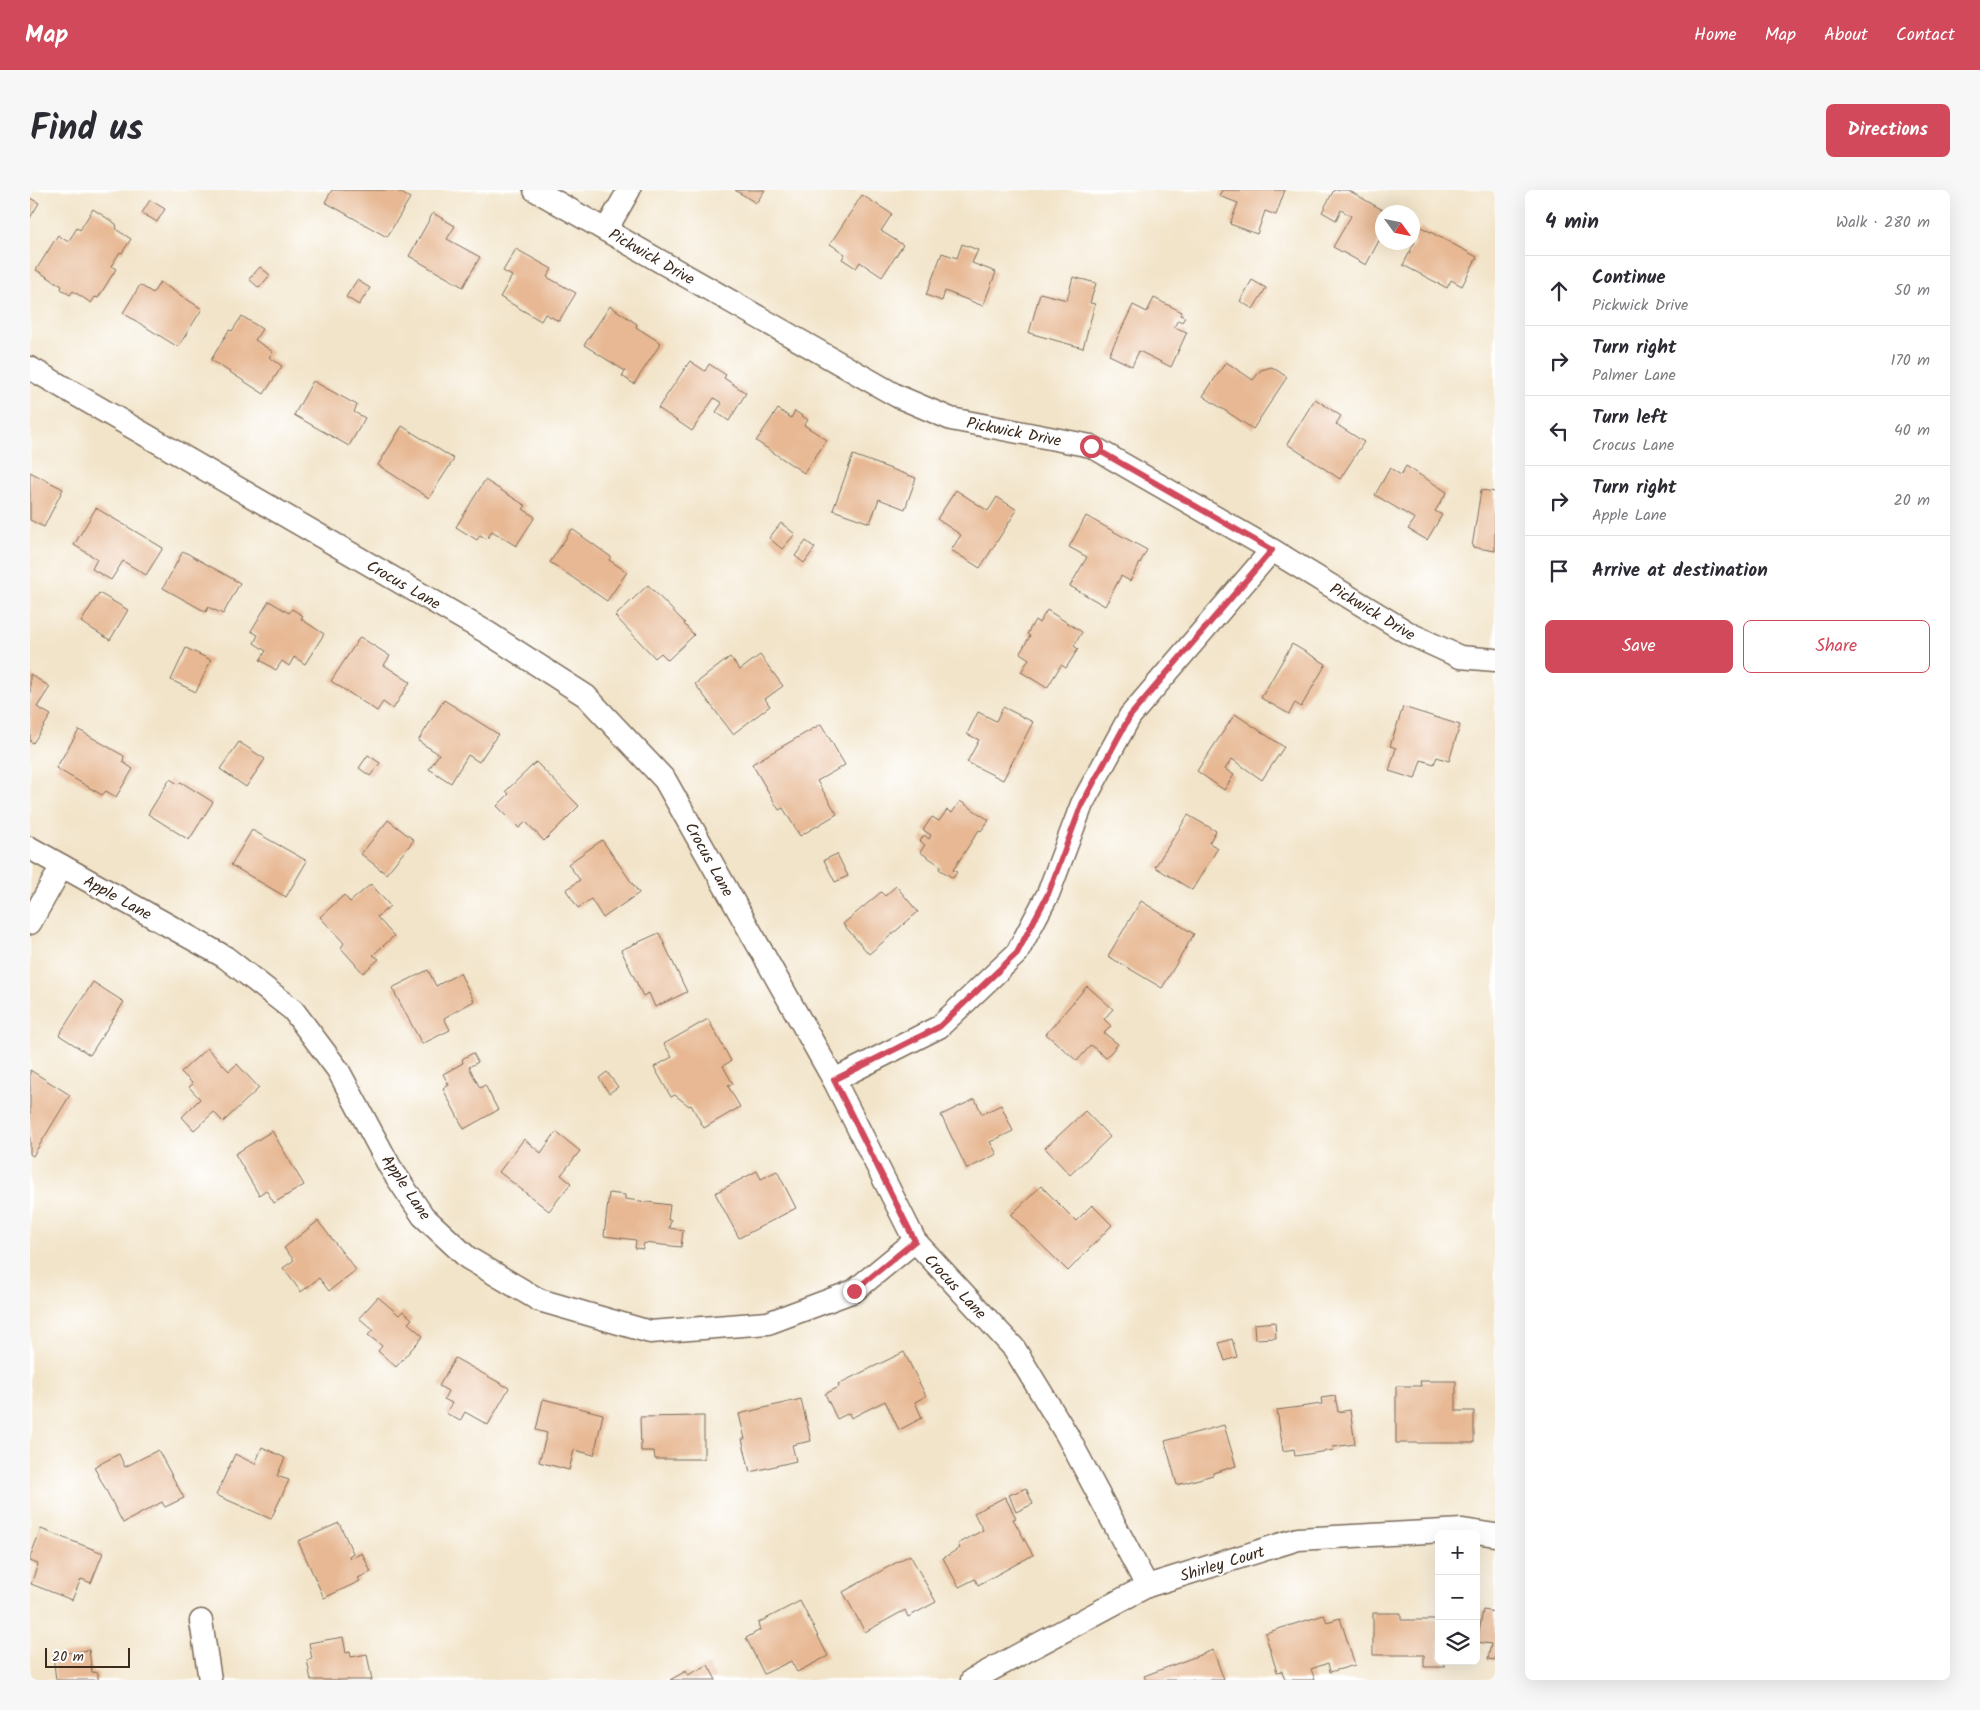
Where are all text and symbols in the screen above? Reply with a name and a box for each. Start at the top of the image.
text: Map [25,16,68,55]
text: Home [1694,21,1737,50]
text: Map [1765,21,1796,50]
text: About [1824,21,1868,50]
text: Contact [1896,21,1955,50]
text: Find us [30,102,143,158]
button: Directions [1826,104,1950,157]
north arrow [1375,205,1420,250]
text: 4 min [1545,206,1599,239]
text: Walk · 280 m [1836,210,1930,235]
street label: Pickwick Drive [603,222,699,292]
text: Continue [1592,263,1665,293]
icon: ahead [1545,277,1573,305]
text: 50 m [1894,278,1930,303]
text: Pickwick Drive [1592,293,1688,318]
text: Turn right [1592,333,1677,363]
icon: right [1545,347,1573,375]
text: 170 m [1890,348,1930,373]
text: Palmer Lane [1592,363,1676,388]
text: Turn left [1592,403,1667,433]
street label: Pickwick Drive [964,411,1063,454]
icon: left [1545,417,1573,445]
text: 40 m [1894,418,1930,443]
text: Crocus Lane [1592,433,1674,458]
route start [1080,435,1103,458]
text: Turn right [1592,473,1677,503]
icon: right [1545,487,1573,515]
text: 20 m [1894,488,1930,513]
text: Apple Lane [1592,503,1667,528]
street label: Crocus Lane [361,554,445,617]
text: Arrive at destination [1592,556,1768,586]
icon: arrive [1545,557,1573,585]
street label: Pickwick Drive [1325,577,1420,648]
button: Save [1545,620,1733,673]
button: Share [1743,620,1930,673]
street label: Crocus Lane [678,818,740,902]
street label: Apple Lane [79,869,156,927]
street label: Apple Lane [375,1150,437,1226]
street label: Crocus Lane [918,1248,992,1326]
route end [843,1280,866,1303]
map controls [1435,1530,1480,1665]
button: + [1435,1530,1480,1575]
street label: Shirley Court [1177,1539,1269,1589]
button: − [1435,1575,1480,1620]
button: layers [1435,1620,1480,1665]
scale bar [45,1645,130,1668]
text: 20 m [52,1646,84,1668]

